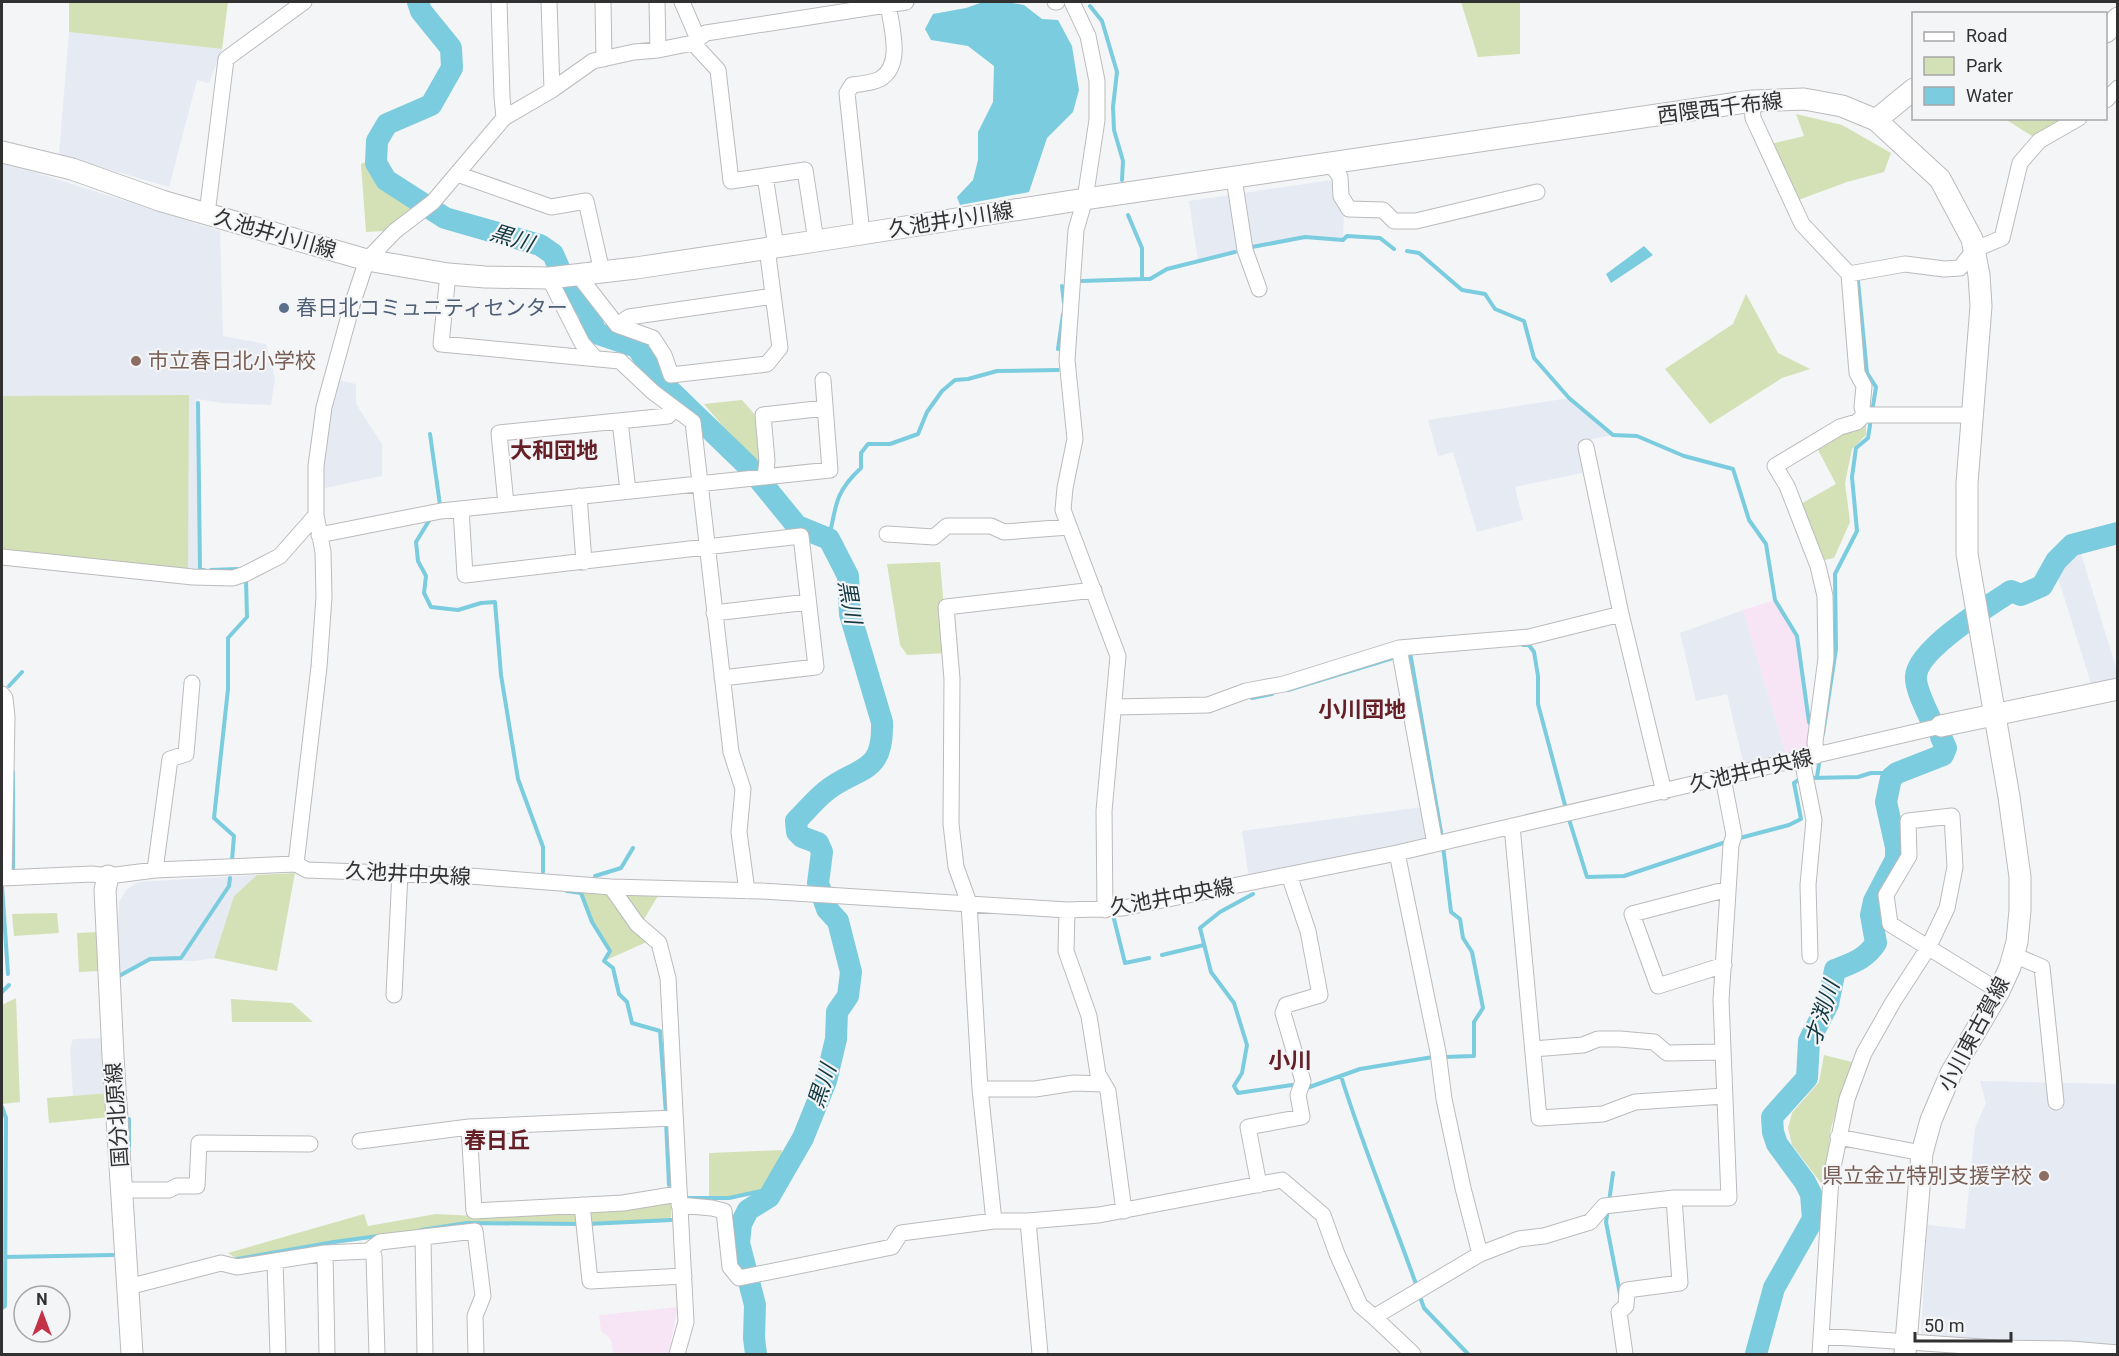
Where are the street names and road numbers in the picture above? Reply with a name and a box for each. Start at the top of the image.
street label: 西隈西千布線 [1656,88,1784,128]
street label: 久池井小川線 [887,198,1015,242]
street label: 久池井小川線 [211,205,339,263]
street label: 久池井中央線 [1687,745,1815,797]
street label: 久池井中央線 [344,859,472,889]
street label: 久池井中央線 [1108,874,1236,920]
street label: 小川東古賀線 [1934,973,2014,1095]
street label: 国分北原線 [101,1062,133,1168]

